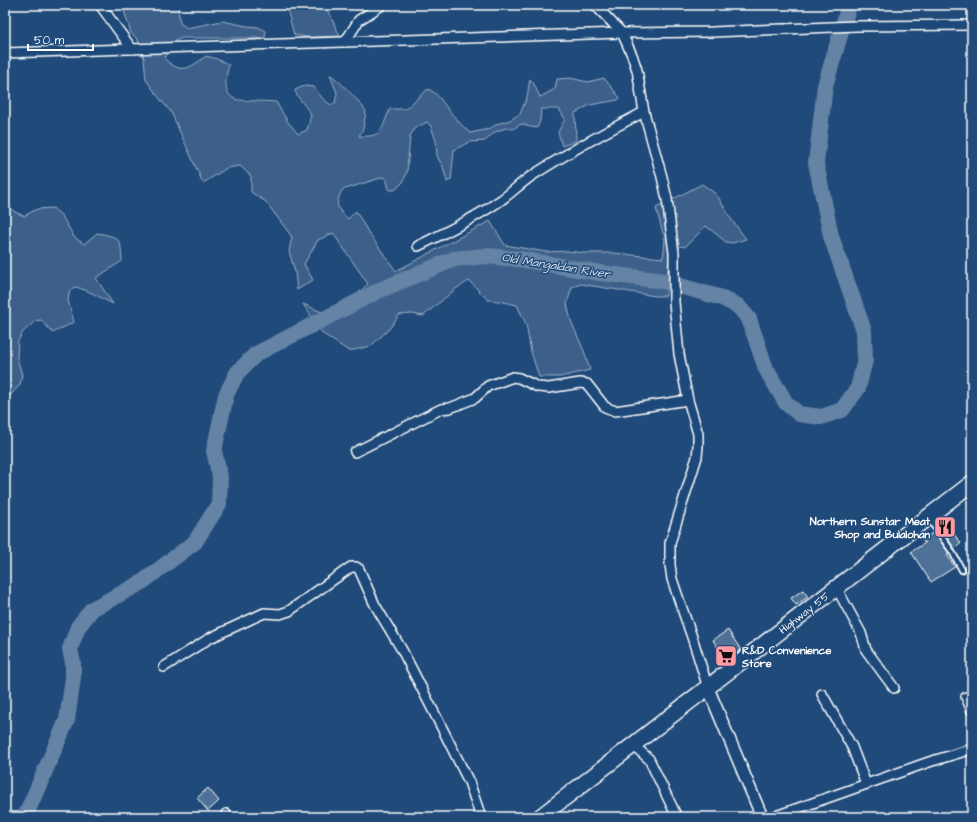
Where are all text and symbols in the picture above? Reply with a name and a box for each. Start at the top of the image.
scale bar [28,26,93,52]
text: 50 m [34,32,65,49]
water label: Old Mangaldan River [500,249,613,284]
place label: Northern Sunstar Meat Shop and Bulalohan [810,514,931,543]
restaurant icon: Northern Sunstar Meat Shop and Bulalohan [932,514,958,540]
street label: Highway 55 [776,589,833,638]
supermarket icon: R&D Convenience Store [713,643,739,669]
place label: R&D Convenience Store [741,643,831,671]

